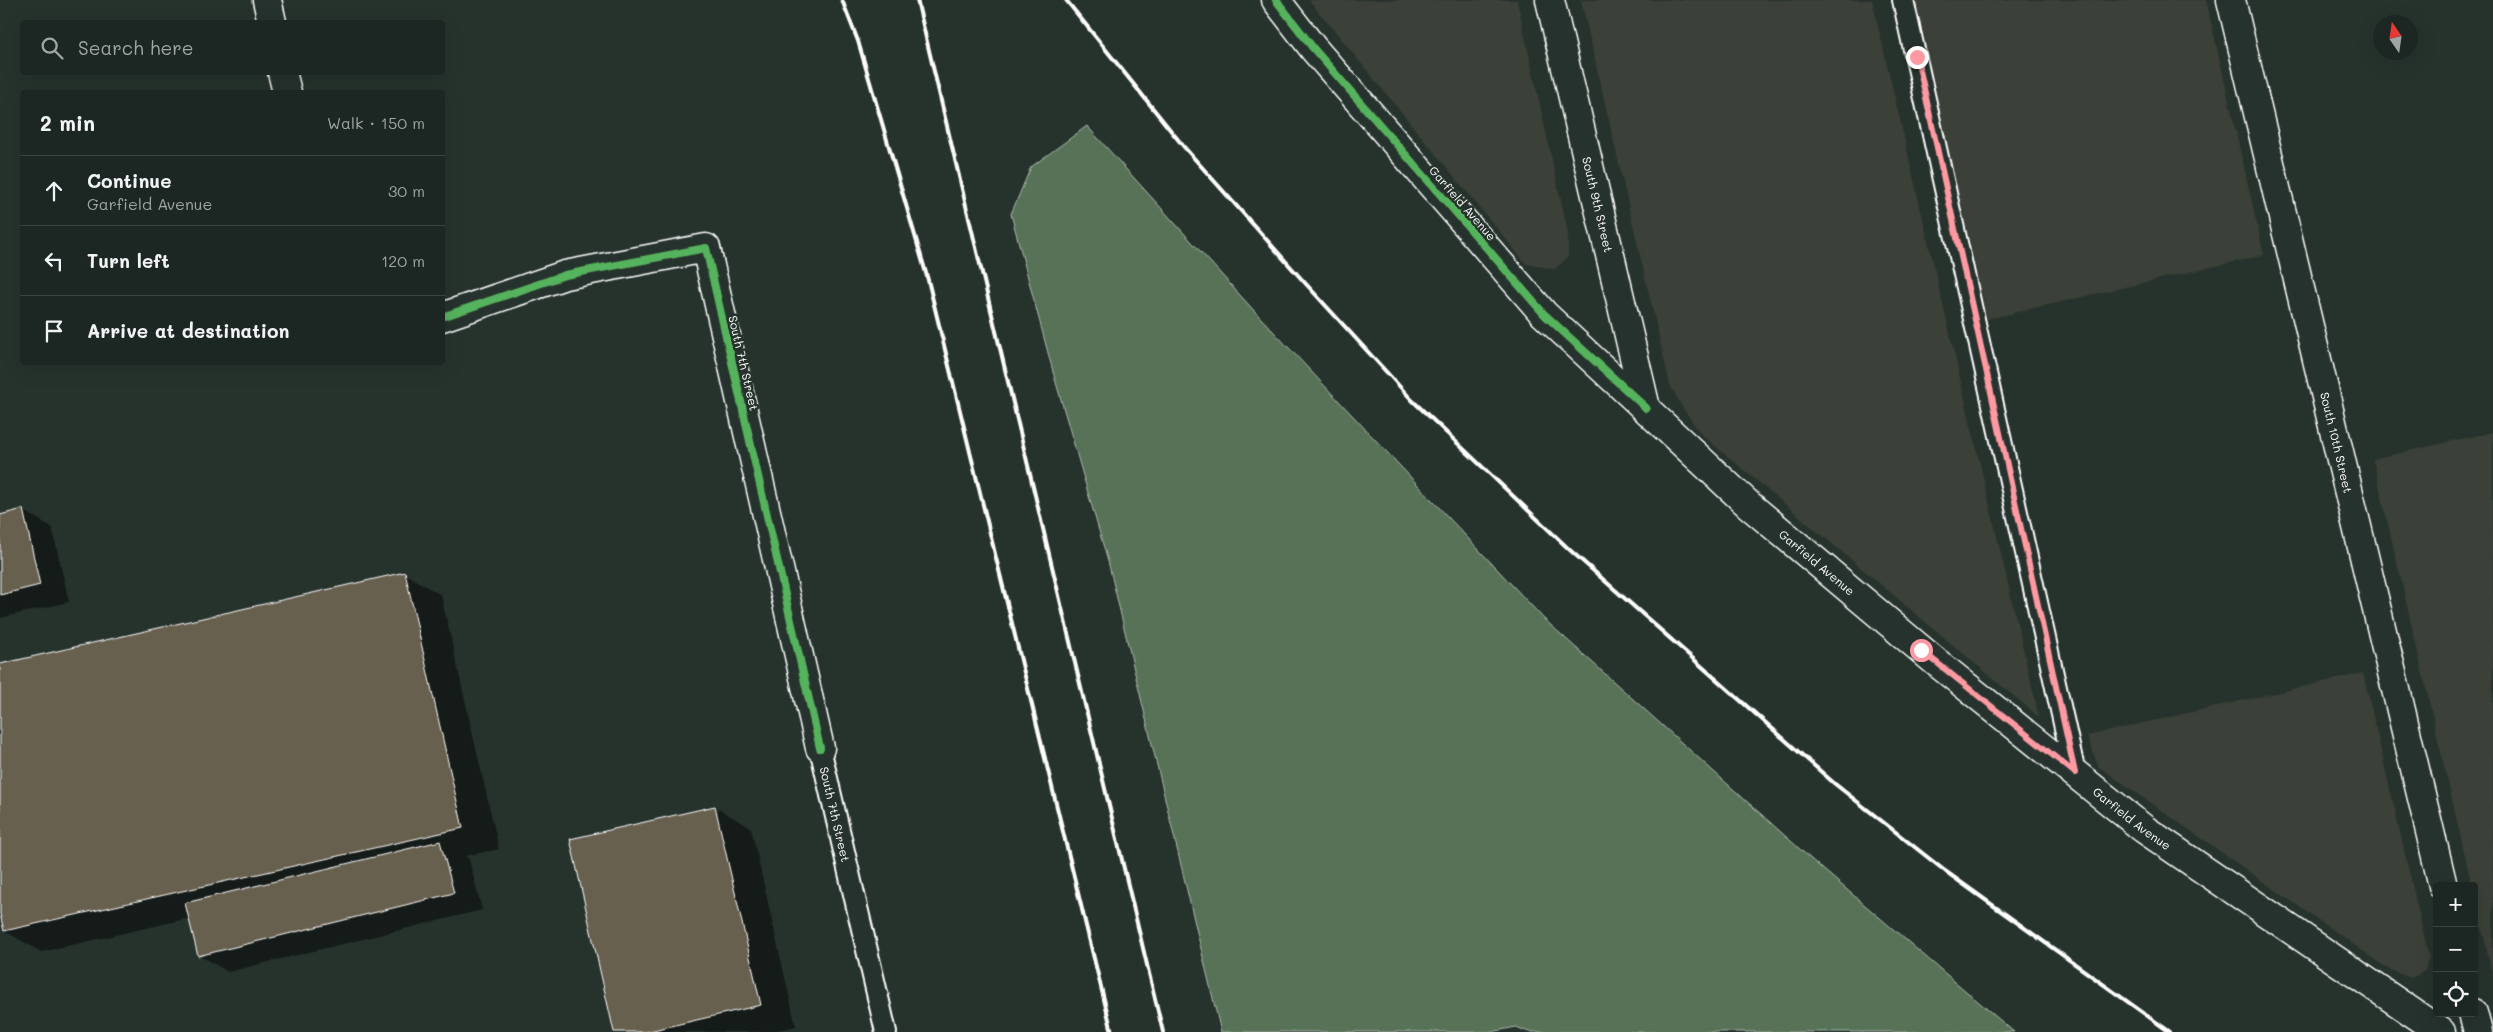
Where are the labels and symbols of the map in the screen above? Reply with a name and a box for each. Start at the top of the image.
north arrow [2373,15,2418,60]
route end [1906,46,1929,69]
street label: South 9th Street [1579,155,1617,254]
street label: Garfield Avenue [1426,162,1500,244]
street label: South 7th Street [725,314,763,412]
street label: South 10th Street [2317,390,2357,495]
street label: Garfield Avenue [1776,526,1858,599]
route start [1910,639,1933,662]
street label: South 7th Street [817,765,854,863]
street label: Garfield Avenue [2090,783,2174,853]

